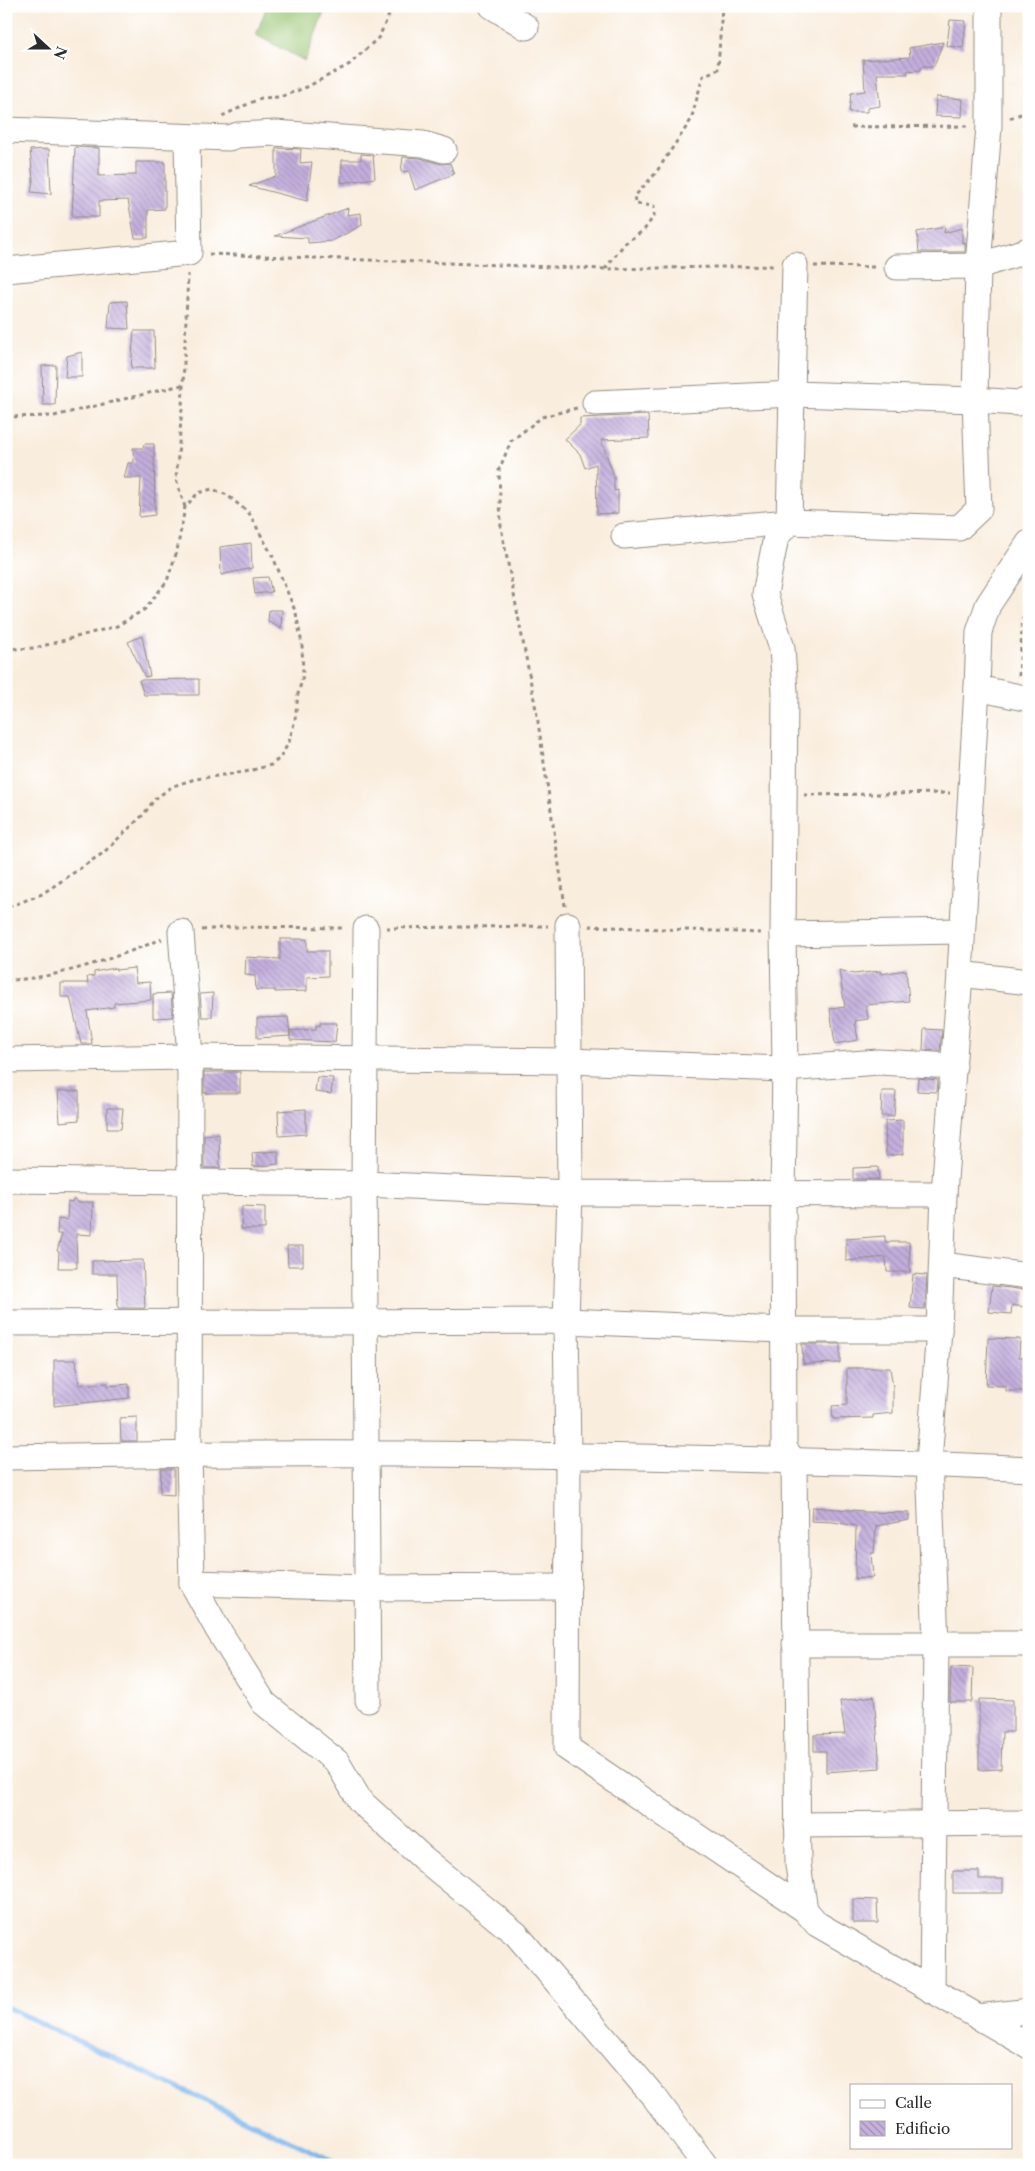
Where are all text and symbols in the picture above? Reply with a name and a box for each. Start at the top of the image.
north arrow [22,22,72,72]
text: N [50,44,71,62]
legend [850,2084,1012,2148]
text: Calle [895,2093,932,2112]
text: Edificio [895,2119,950,2138]

